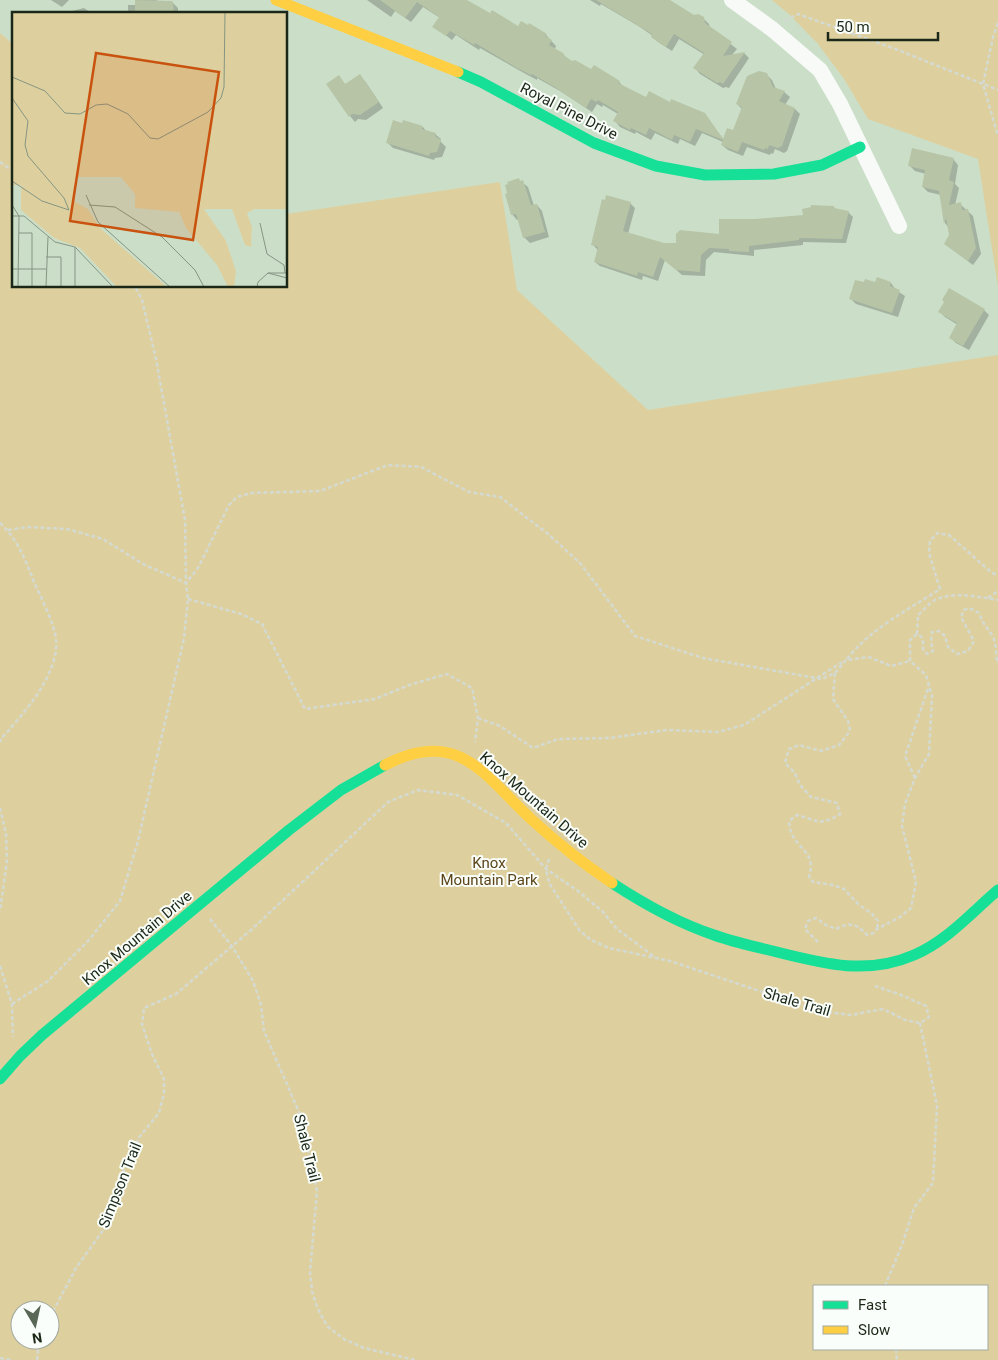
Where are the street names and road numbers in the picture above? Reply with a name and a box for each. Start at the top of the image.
street label: Royal Pine Drive [517,79,621,143]
street label: Knox Mountain Drive [476,748,592,852]
street label: Knox Mountain Drive [78,887,196,989]
street label: Shale Trail [761,984,833,1020]
street label: Shale Trail [290,1112,324,1184]
street label: Simpson Trail [95,1140,145,1230]

